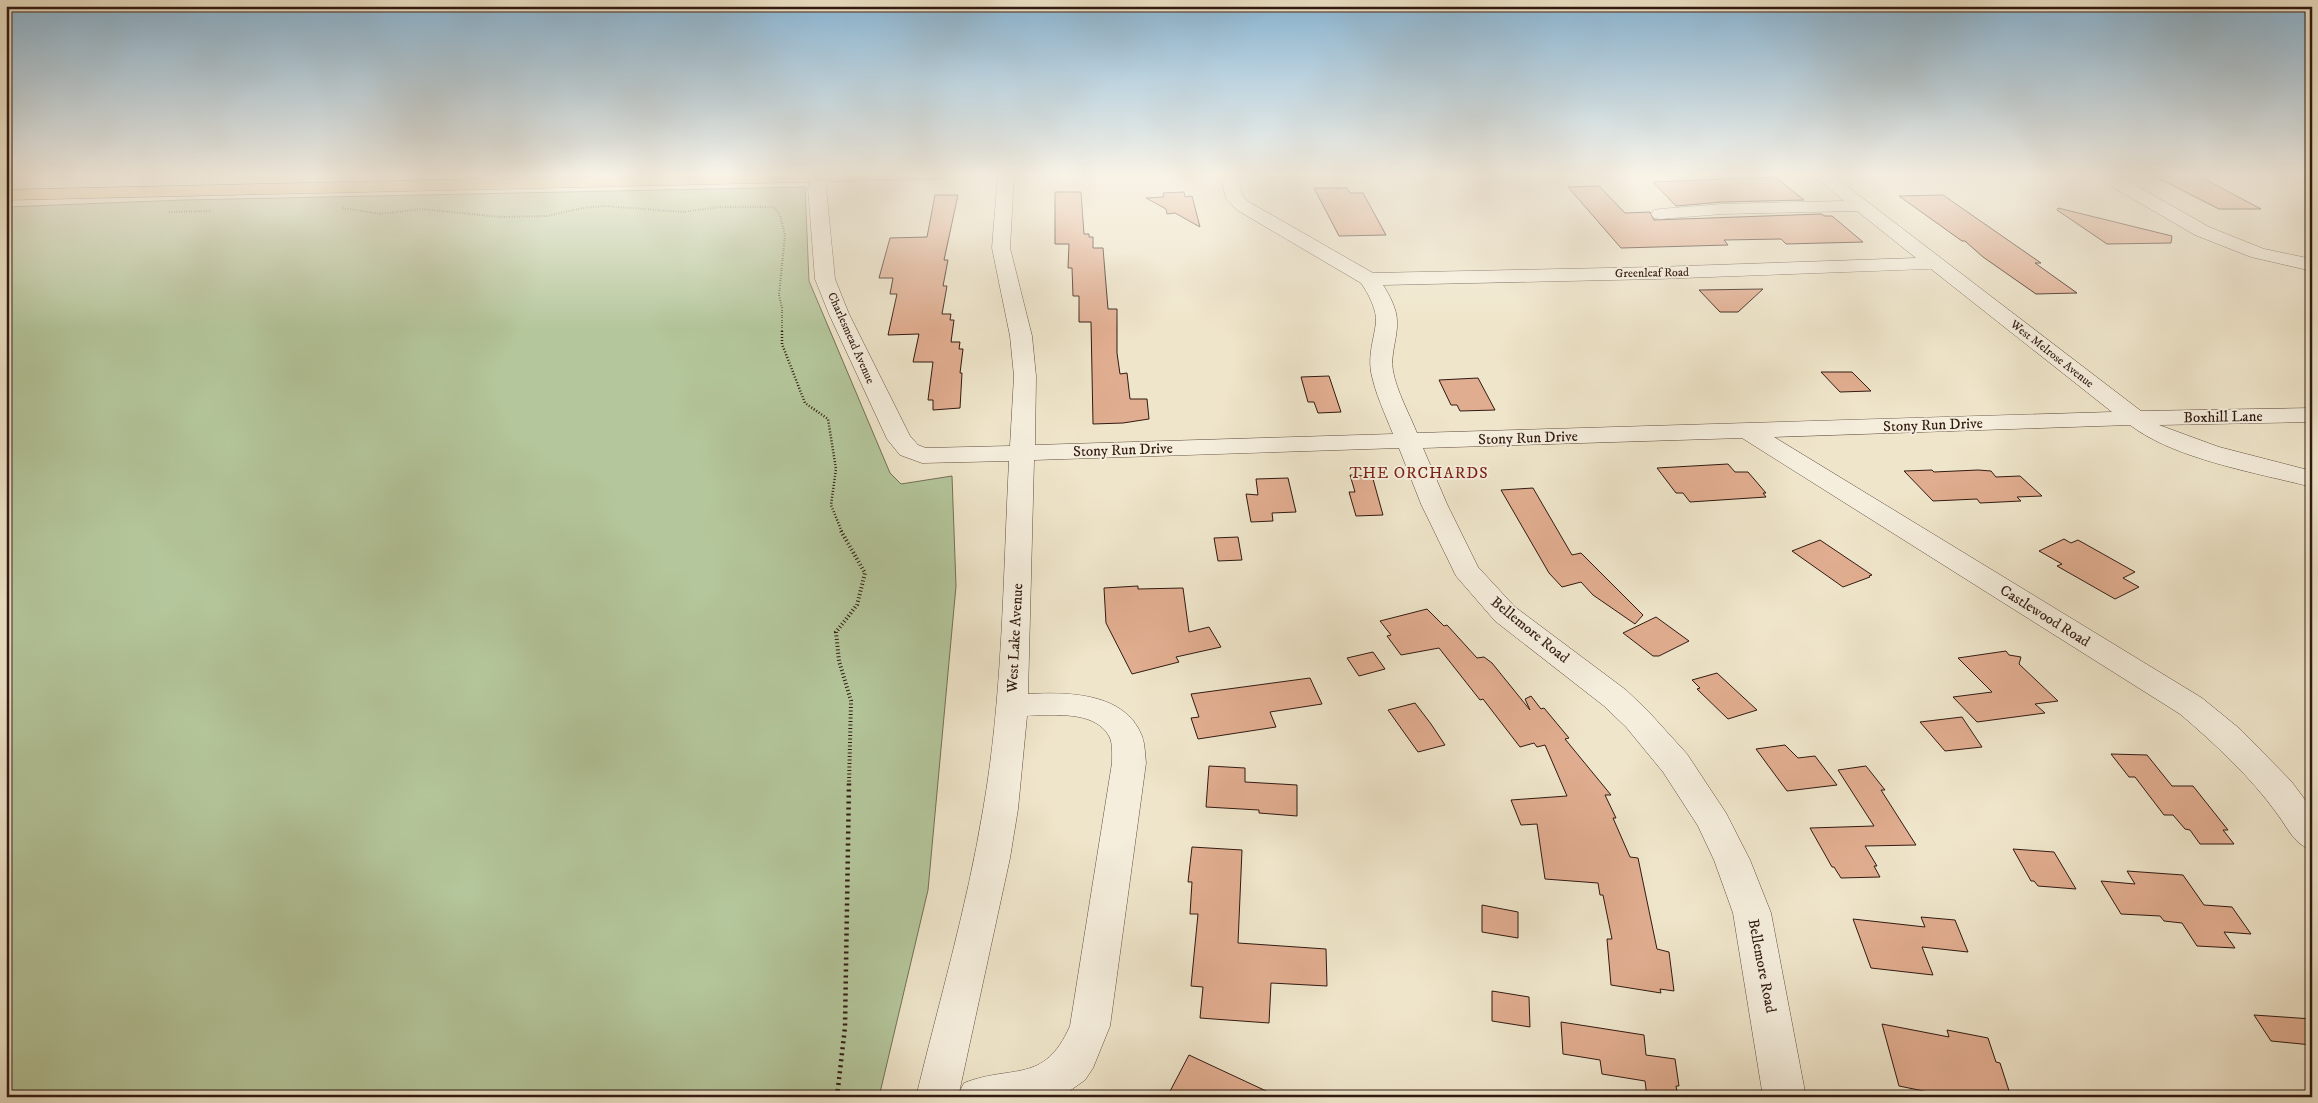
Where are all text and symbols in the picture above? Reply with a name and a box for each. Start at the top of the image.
street label: Greenleaf Road [1615,265,1689,281]
street label: Charlesmead Avenue [824,290,878,386]
street label: West Melrose Avenue [2007,316,2097,391]
street label: Boxhill Lane [2183,407,2263,427]
street label: Stony Run Drive [1883,414,1983,436]
street label: Stony Run Drive [1478,427,1578,449]
street label: Stony Run Drive [1073,439,1173,461]
district label: THE ORCHARDS [1349,463,1489,483]
street label: Castlewood Road [1996,581,2094,652]
street label: West Lake Avenue [1003,583,1027,694]
street label: Bellemore Road [1487,593,1573,668]
street label: Bellemore Road [1744,917,1781,1015]

